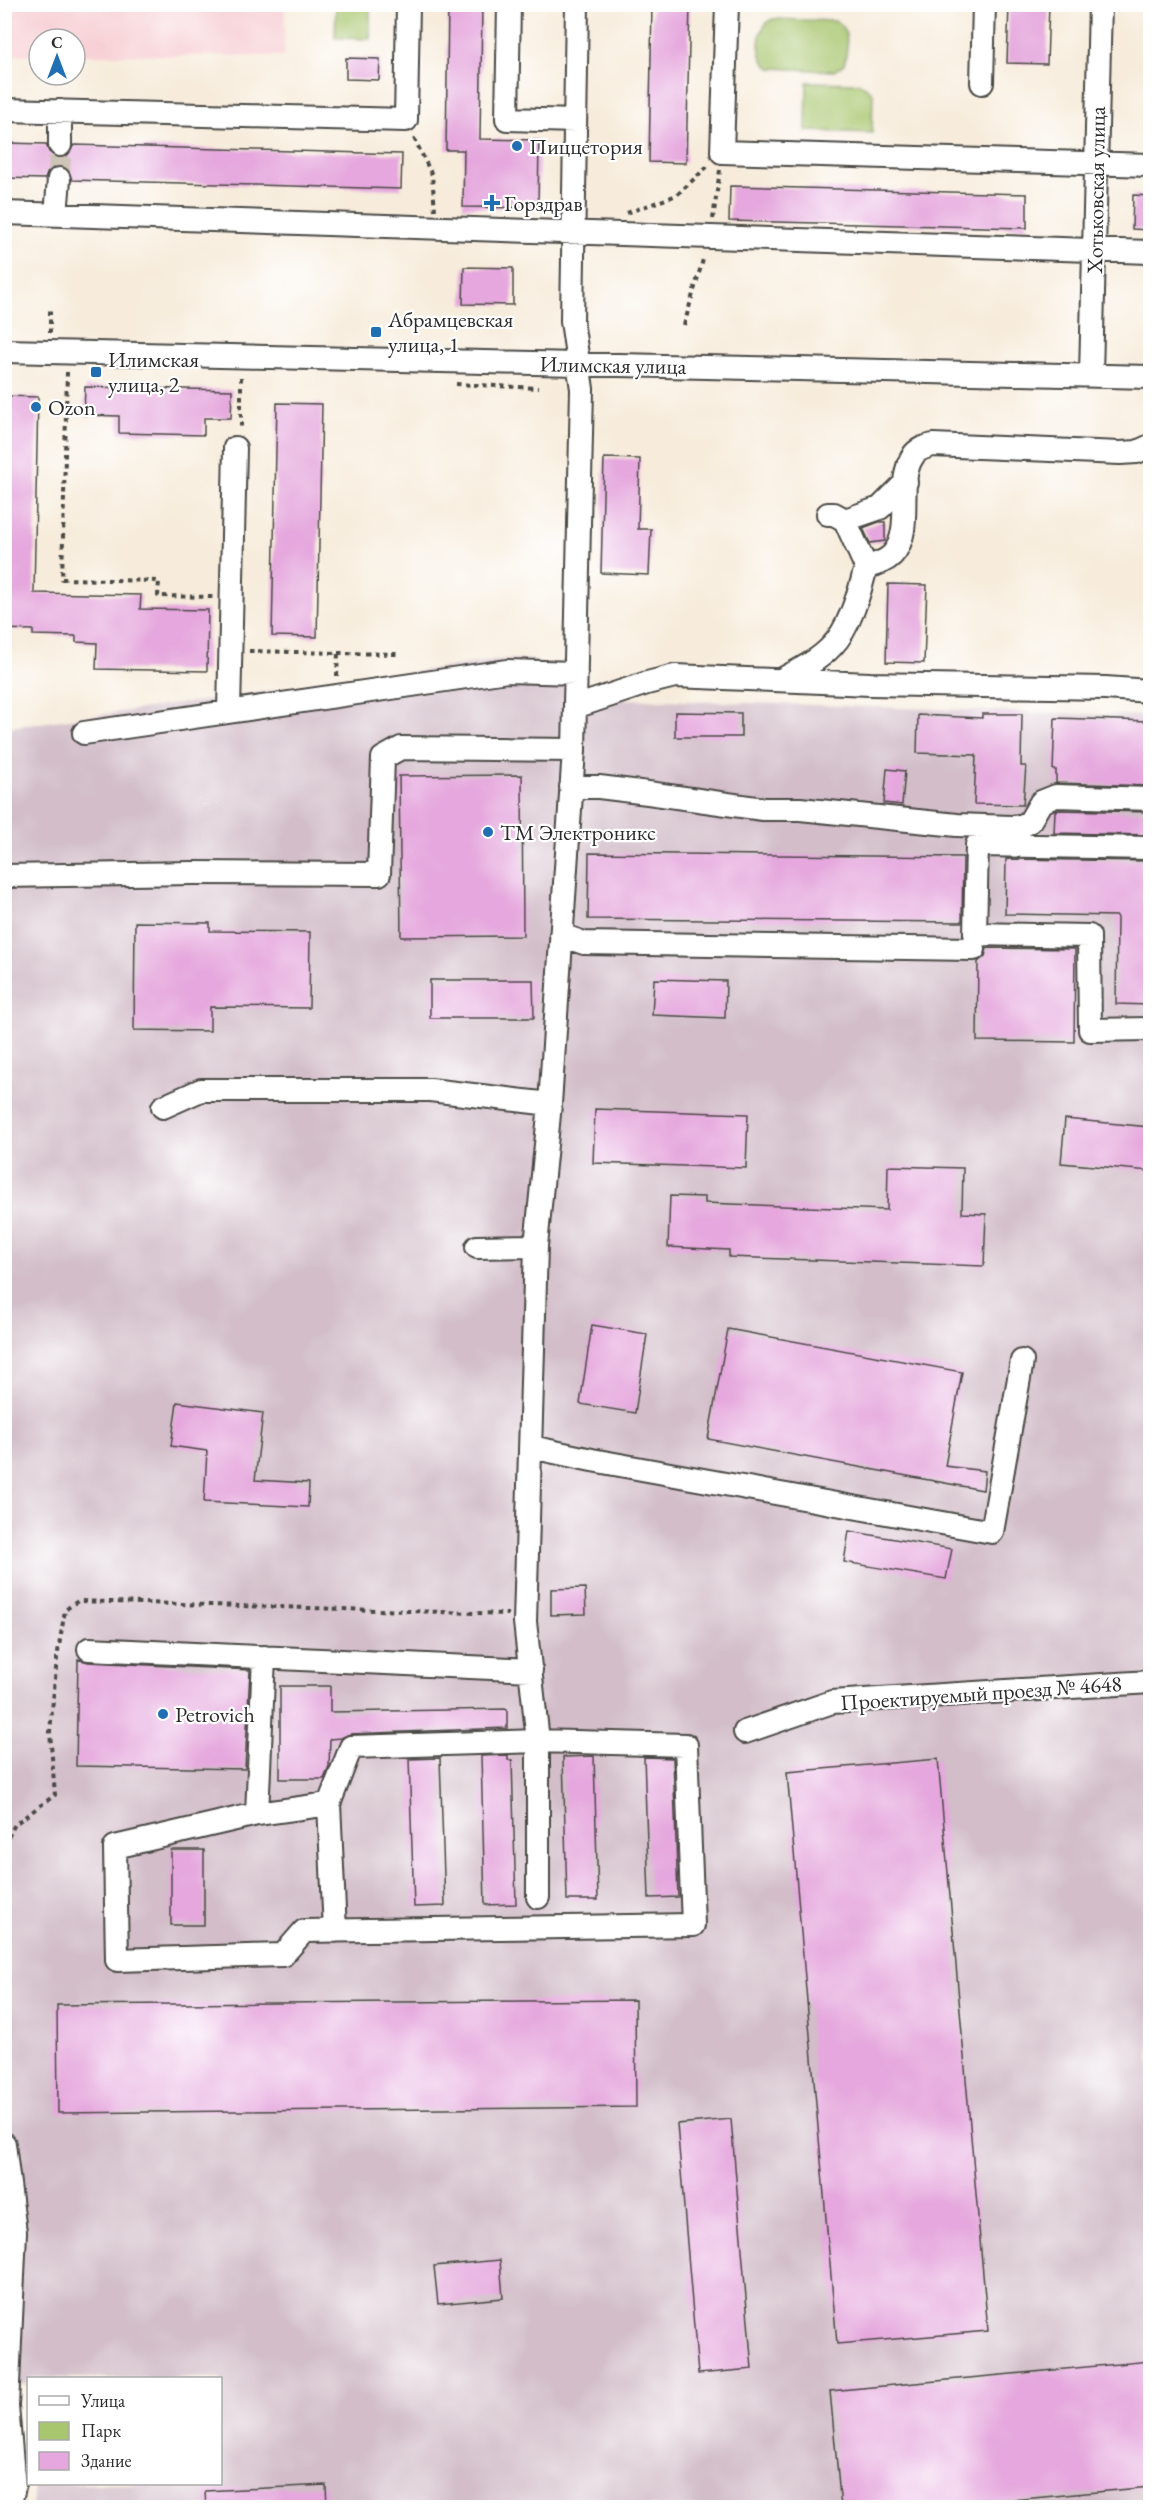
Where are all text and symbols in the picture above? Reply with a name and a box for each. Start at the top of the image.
north arrow [27,27,87,87]
text: С [51,32,63,53]
street label: Хотьковская улица [1080,106,1112,275]
place label: Пиццетория [529,132,643,161]
marker: Пиццетория [510,139,524,153]
place label: Горздрав [504,189,583,218]
marker: Горздрав [485,196,499,210]
place label: Абрамцевская улица, 1 [387,305,513,359]
marker: Абрамцевская улица, 1 [369,325,383,339]
place label: Илимская улица, 2 [108,345,199,399]
street label: Илимская улица [539,349,687,381]
marker: Илимская улица, 2 [89,365,103,379]
place label: Ozon [48,393,96,422]
marker: Ozon [29,400,43,414]
place label: ТМ Электроникс [500,818,656,847]
marker: ТМ Электроникс [481,825,495,839]
street label: Проектируемый проезд № 4648 [839,1669,1123,1717]
place label: Petrovich [175,1700,255,1729]
marker: Petrovich [156,1707,170,1721]
legend [27,2377,222,2485]
text: Улица [80,2389,126,2412]
text: Парк [81,2419,121,2442]
text: Здание [81,2449,131,2472]

